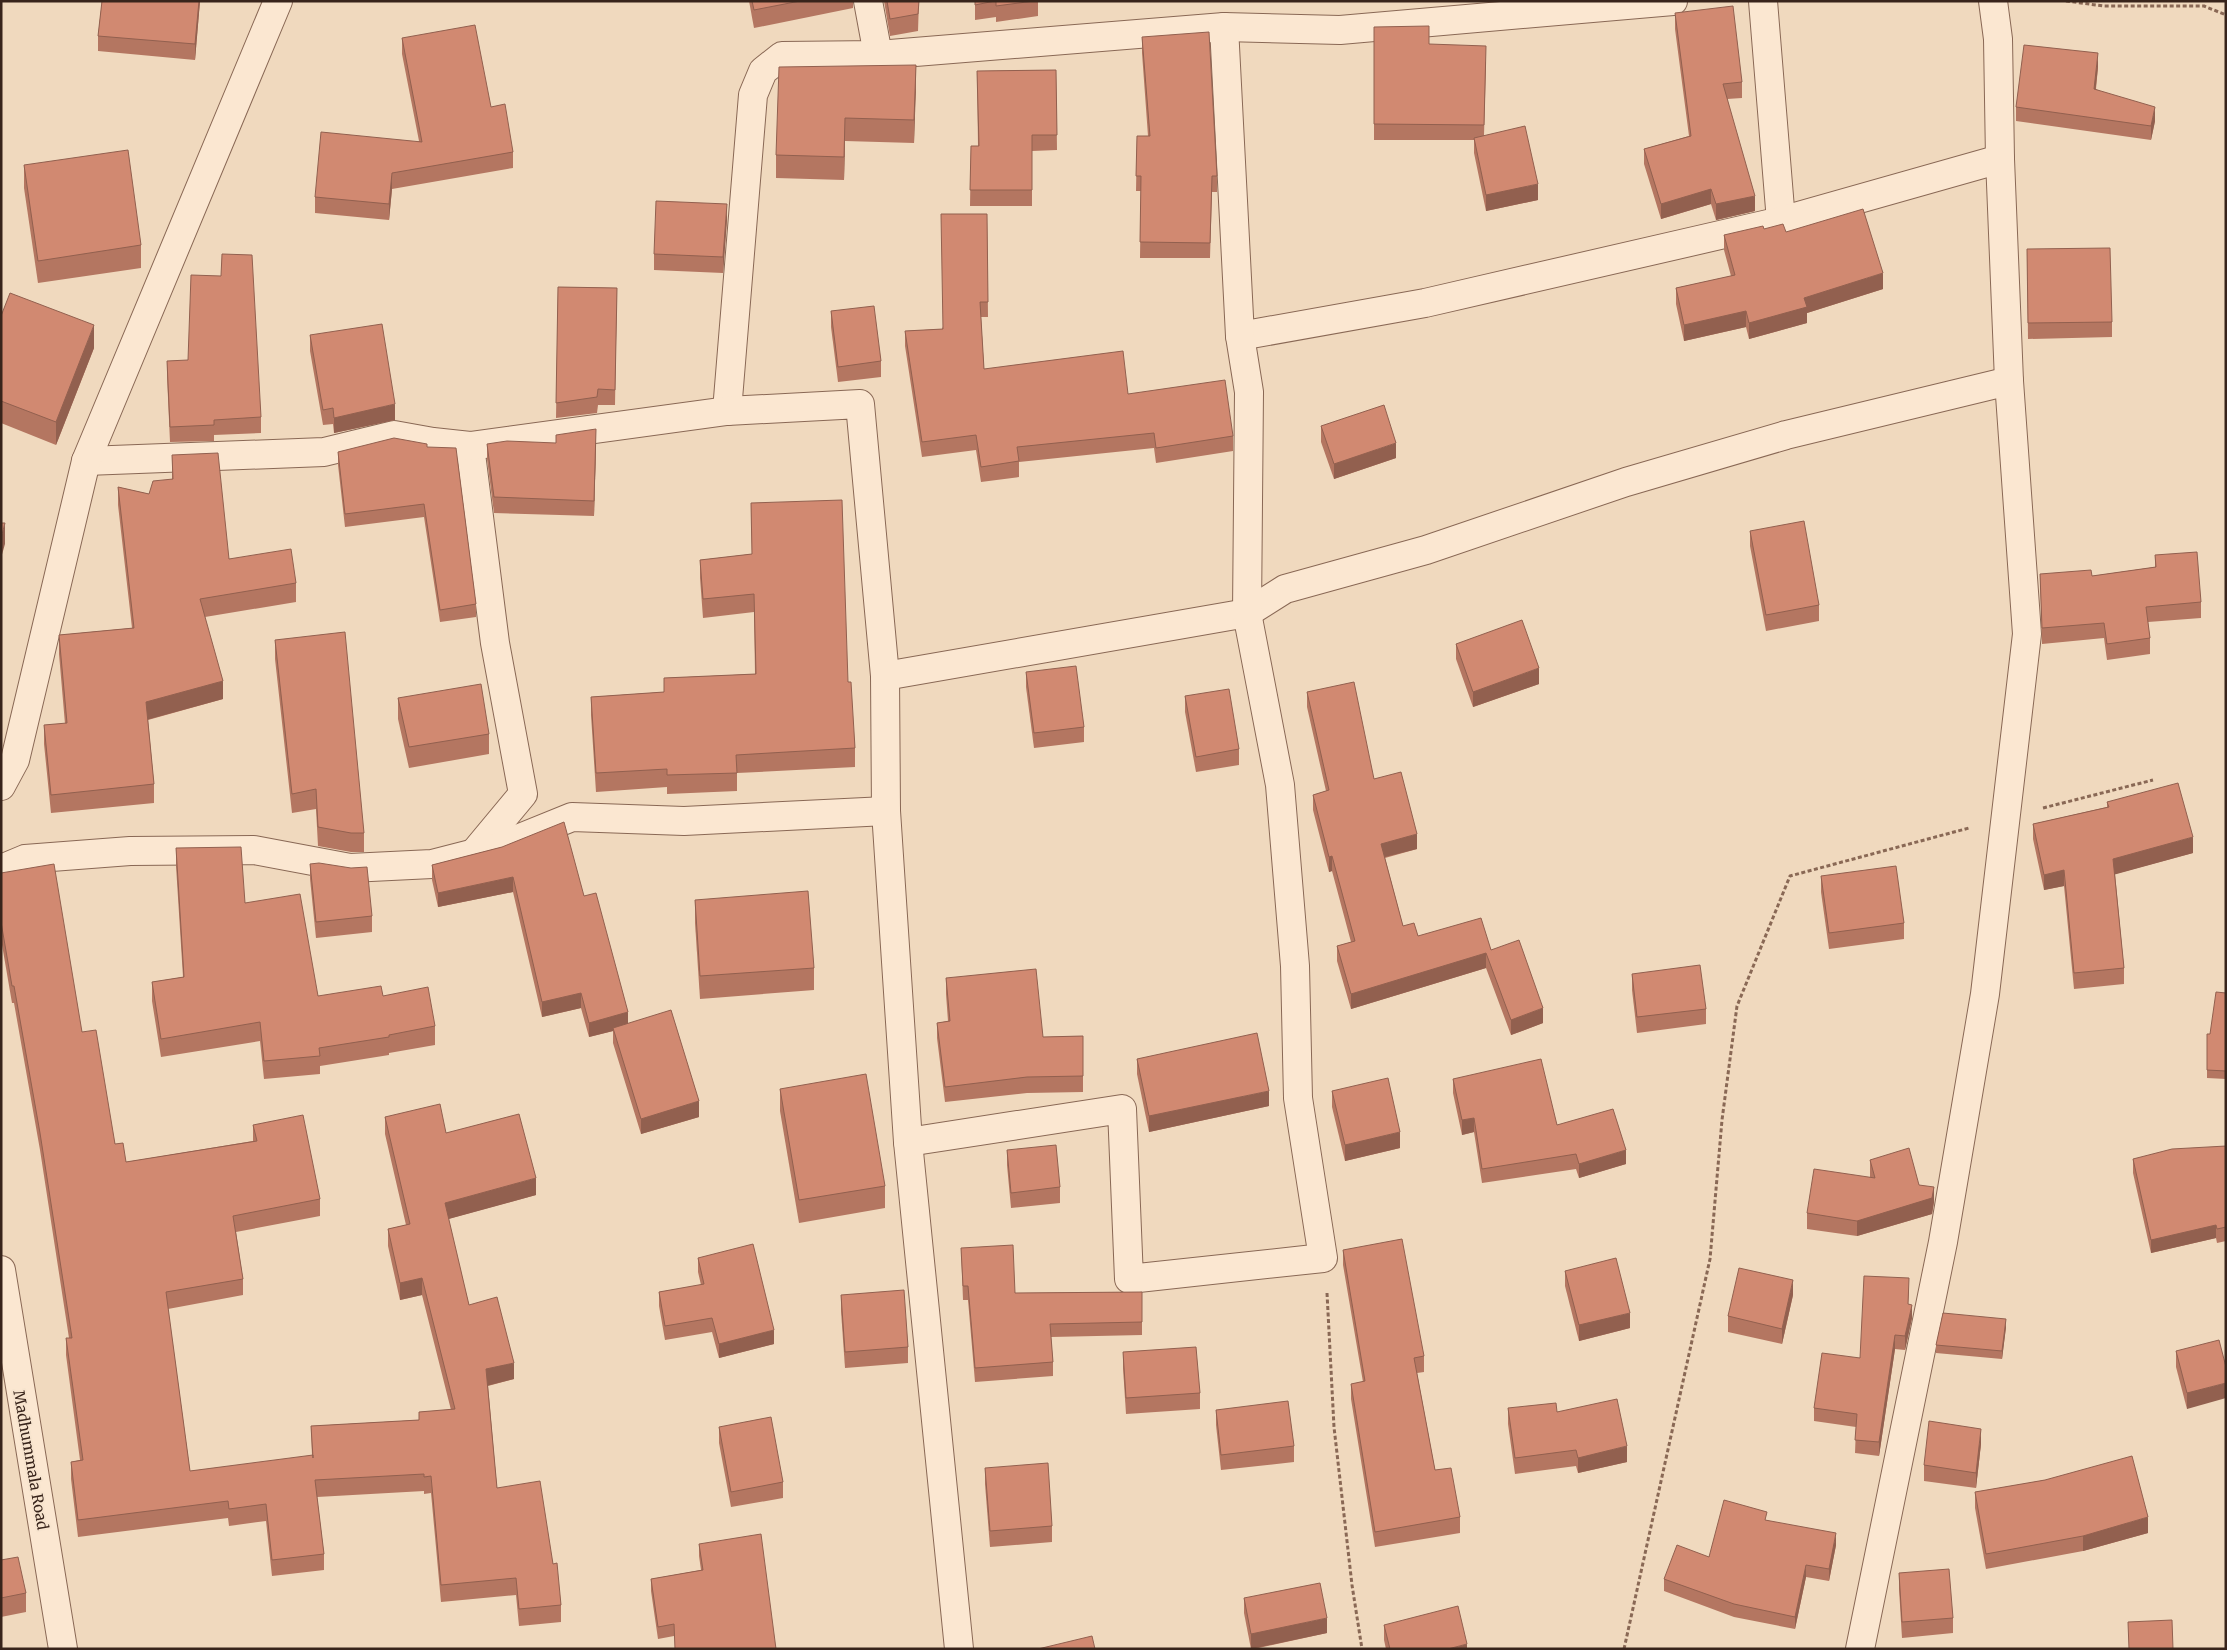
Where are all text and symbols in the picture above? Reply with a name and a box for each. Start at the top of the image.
street label: Madhummala Road [9,1389,53,1531]

